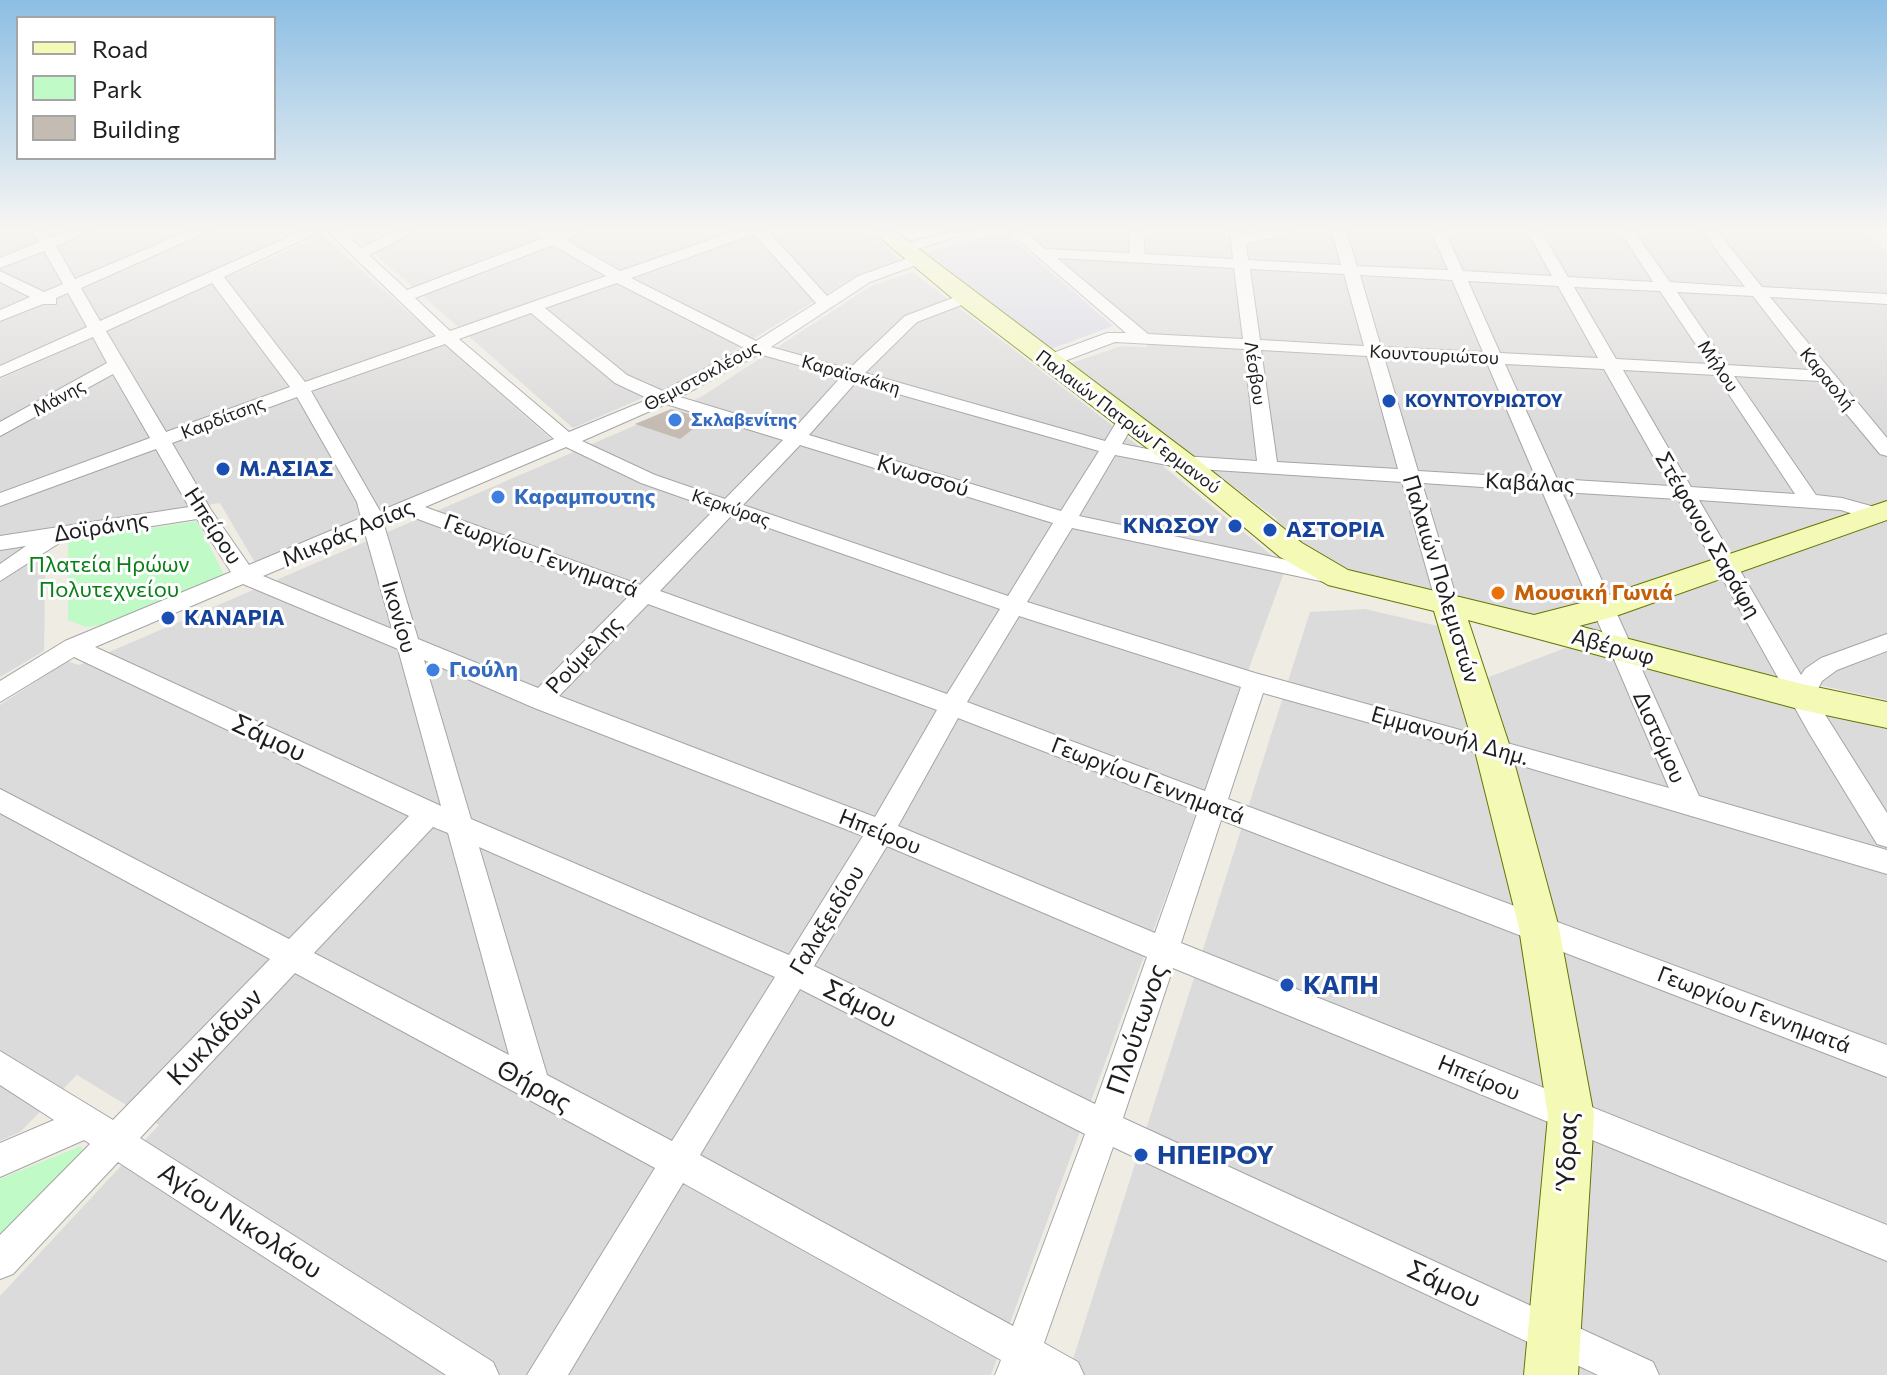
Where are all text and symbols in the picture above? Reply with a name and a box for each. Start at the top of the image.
legend [16,16,276,160]
text: Road [92,34,148,63]
text: Park [92,74,142,103]
text: Building [92,114,180,143]
street label: Θεμιστοκλέους [640,336,764,416]
street label: Μήλου [1693,336,1743,396]
street label: Λέσβου [1240,340,1270,406]
street label: Κουντουριώτου [1369,341,1499,369]
street label: Καραολή [1795,343,1859,415]
street label: Παλαιών Πατρών Γερμανού [1031,346,1225,498]
street label: Καραϊσκάκη [799,351,903,399]
street label: Μάνης [29,375,89,421]
place label: ΚΟΥΝΤΟΥΡΙΩΤΟΥ [1405,390,1563,412]
street label: Καρδίτσης [178,392,268,444]
marker: ΚΟΥΝΤΟΥΡΙΩΤΟΥ [1380,392,1398,410]
place label: Σκλαβενίτης [691,409,797,431]
marker: Σκλαβενίτης [666,411,684,429]
street label: Στέφανου Σαράφη [1650,447,1766,623]
street label: Κνωσσού [874,450,972,502]
place label: Μ.ΑΣΙΑΣ [239,456,333,482]
marker: Μ.ΑΣΙΑΣ [214,460,232,478]
street label: Καβάλας [1485,467,1575,499]
street label: Παλαιών Πολεμιστών [1397,472,1485,686]
street label: Ηπείρου [178,483,248,569]
place label: Καραμπουτης [514,484,655,510]
street label: Κερκύρας [689,485,773,531]
marker: Καραμπουτης [489,488,507,506]
street label: Μικράς Ασίας [278,493,418,573]
street label: Δοϊράνης [51,506,151,548]
street label: Γεωργίου Γεννηματά [440,509,642,603]
place label: ΚΝΩΣΟΥ [1123,513,1219,539]
marker: ΚΝΩΣΟΥ [1226,517,1244,535]
place label: ΑΣΤΟΡΙΑ [1286,517,1385,543]
marker: ΑΣΤΟΡΙΑ [1261,521,1279,539]
park label: Πλατεία Ηρώων Πολυτεχνείου [29,552,189,604]
street label: Ικονίου [376,578,422,656]
place label: Μουσική Γωνιά [1514,580,1673,606]
marker: Μουσική Γωνιά [1489,584,1507,602]
place label: ΚΑΝΑΡΙΑ [184,605,284,631]
marker: ΚΑΝΑΡΙΑ [159,609,177,627]
street label: Ρούμελης [541,611,627,699]
street label: Αβέρωφ [1569,623,1657,671]
place label: Γιούλη [449,657,518,683]
marker: Γιούλη [424,661,442,679]
street label: Διστόμου [1627,687,1691,787]
street label: Εμμανουήλ Δημ. [1368,701,1532,771]
street label: Σάμου [227,707,311,769]
street label: Γεωργίου Γεννηματά [1048,732,1248,830]
street label: Ηπείρου [835,804,925,860]
street label: Γαλαξειδίου [784,861,870,979]
street label: Πλούτωνος [1100,960,1174,1098]
street label: Γεωργίου Γεννηματά [1654,961,1854,1059]
place label: ΚΑΠΗ [1303,969,1379,1001]
street label: Σάμου [818,973,902,1035]
marker: ΚΑΠΗ [1278,976,1296,994]
street label: Κυκλάδων [161,982,269,1092]
street label: Ηπείρου [1434,1050,1524,1106]
street label: Θήρας [491,1053,577,1119]
street label: Ύδρας [1550,1111,1584,1189]
place label: ΗΠΕΙΡΟΥ [1157,1139,1274,1171]
marker: ΗΠΕΙΡΟΥ [1132,1146,1150,1164]
street label: Αγίου Νικολάου [152,1157,328,1285]
street label: Σάμου [1402,1253,1486,1315]

